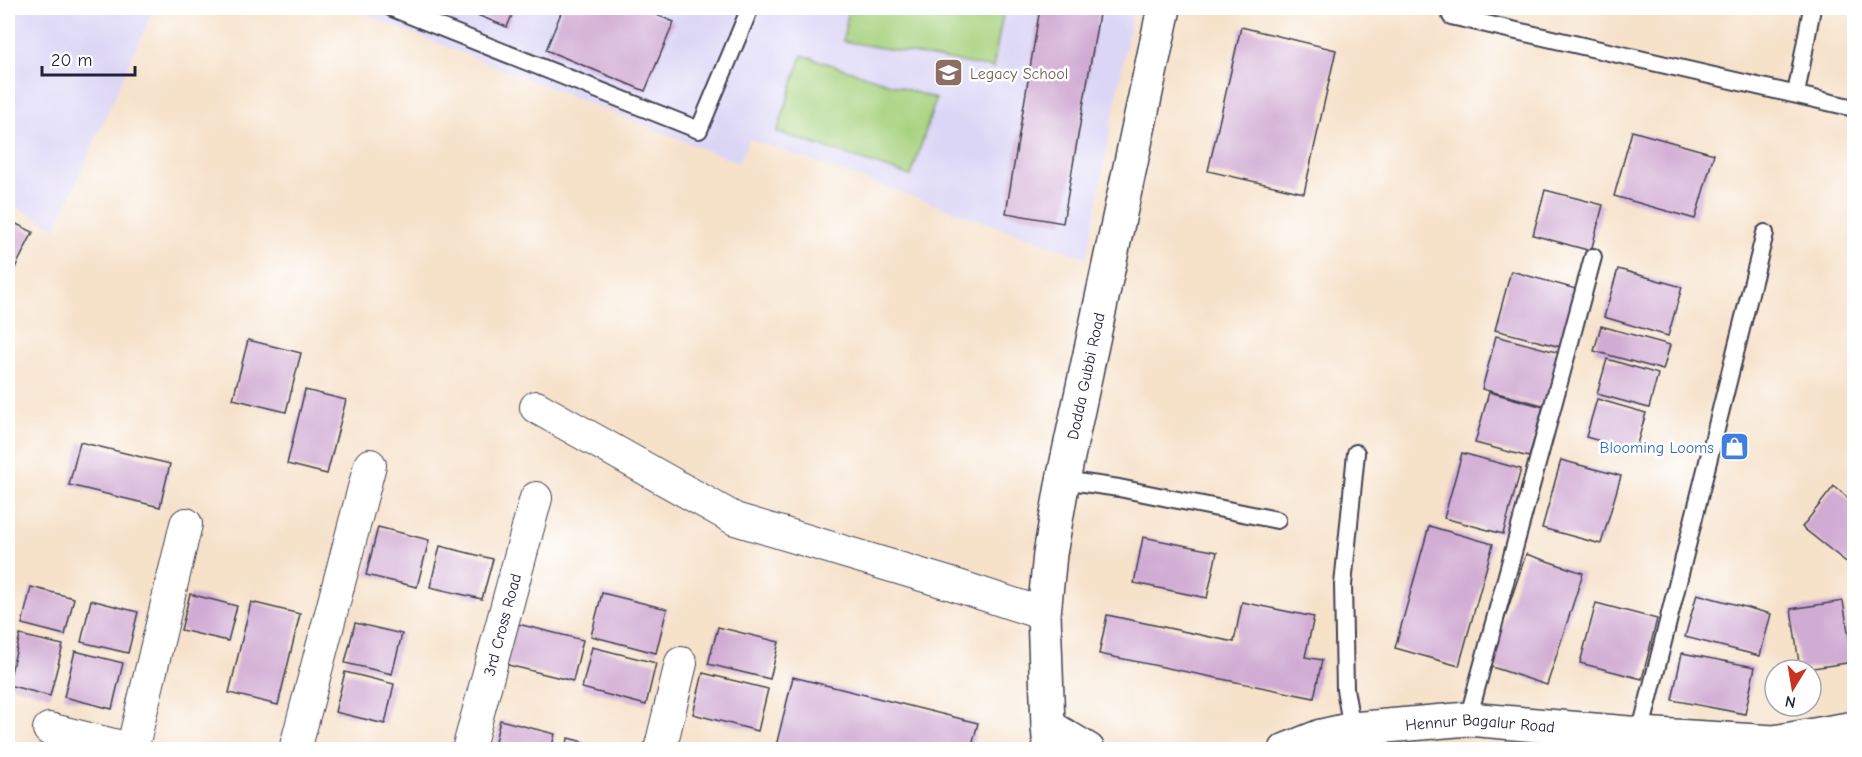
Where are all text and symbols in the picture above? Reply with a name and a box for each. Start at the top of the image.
scale bar [42,39,135,77]
text: 20 m [51,50,92,71]
school or university icon: Legacy School [933,57,965,89]
place label: Legacy School [970,65,1068,83]
street label: Dodda Gubbi Road [1064,311,1109,441]
shop icon: Blooming Looms [1719,431,1751,463]
place label: Blooming Looms [1600,439,1714,457]
street label: 3rd Cross Road [480,572,525,678]
north arrow [1763,658,1823,718]
text: N [1783,692,1797,712]
street label: Hennur Bagalur Road [1405,711,1556,737]

